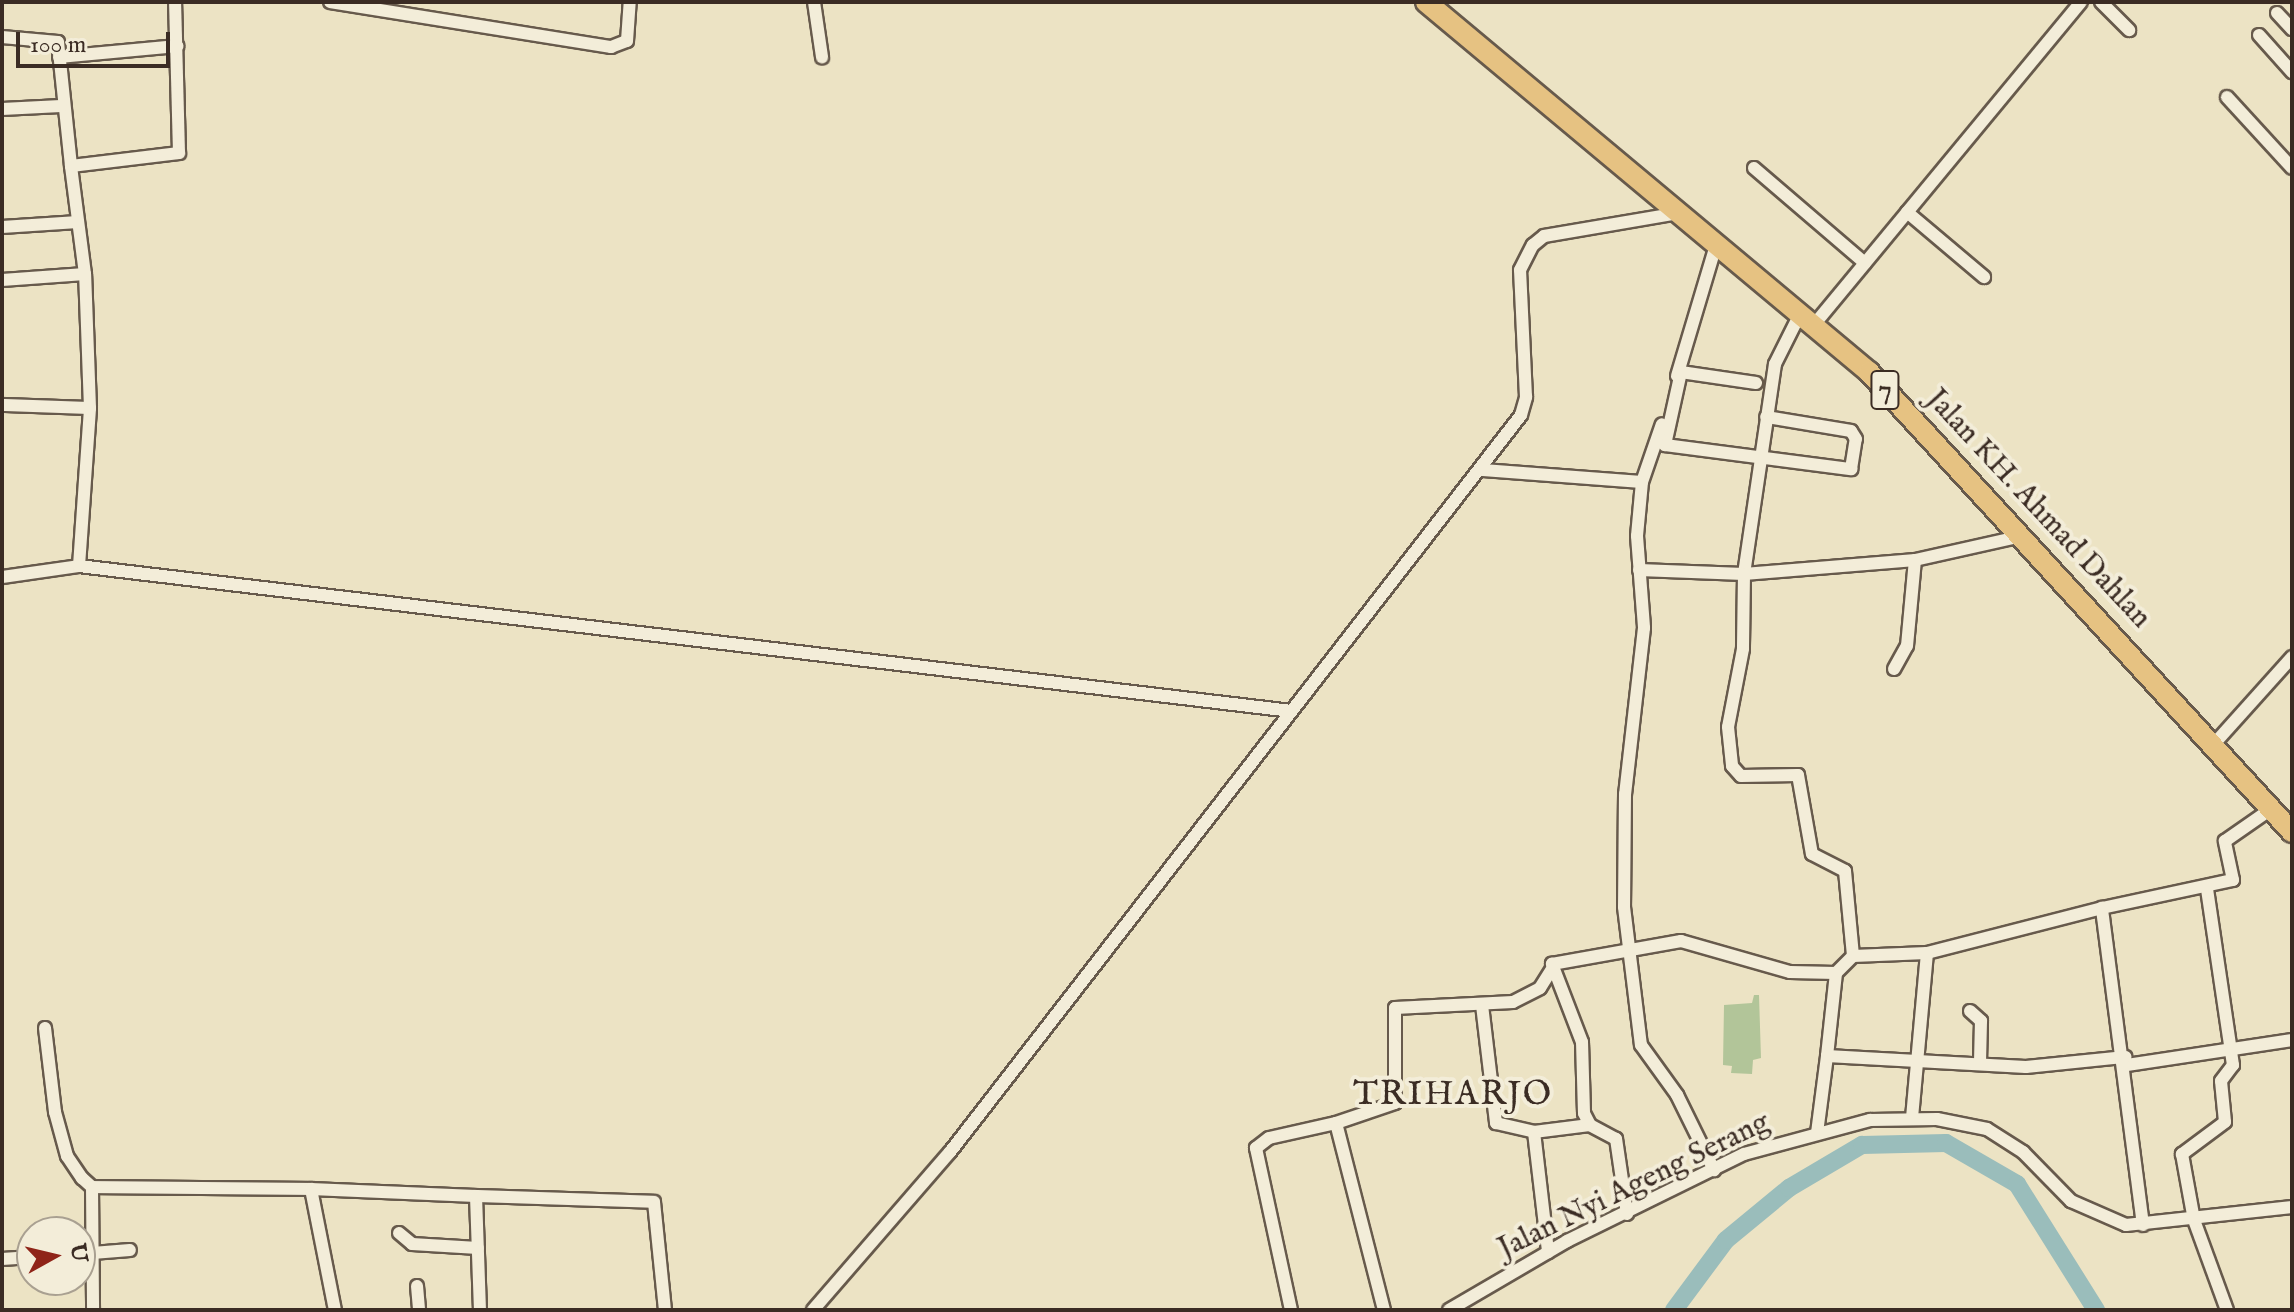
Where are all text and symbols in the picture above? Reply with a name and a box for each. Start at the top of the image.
scale bar [20,16,174,66]
text: 100 m [30,30,86,61]
road number: 7 [1869,366,1901,414]
street label: Jalan KH. Ahmad Dahlan [1918,382,2158,636]
district label: TRIHARJO [1353,1075,1553,1115]
street label: Jalan Nyi Ageng Serang [1492,1105,1776,1267]
north arrow [16,1216,96,1296]
text: U [63,1242,93,1264]

